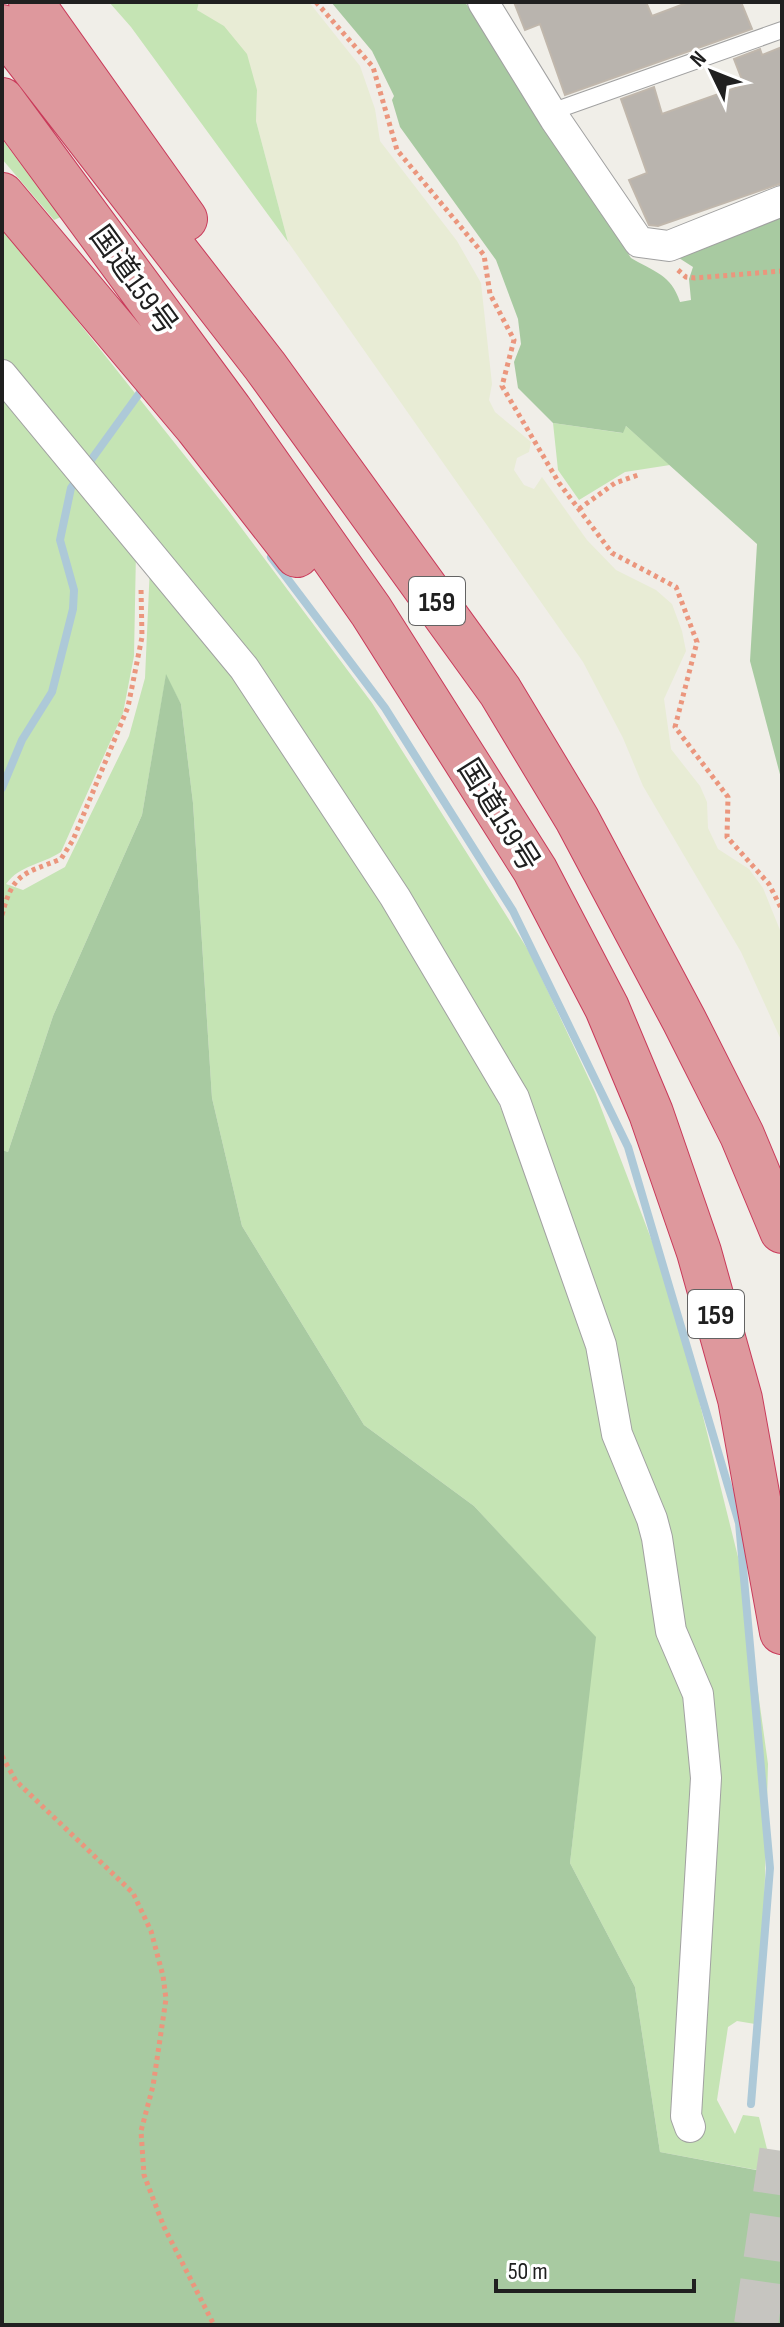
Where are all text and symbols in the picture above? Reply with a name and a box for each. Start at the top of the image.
north arrow [672,32,752,112]
text: N [685,46,712,73]
street label: 国道159号 [82,219,185,342]
road number: 159 [409,577,465,625]
street label: 国道159号 [450,753,547,878]
road number: 159 [688,1290,744,1338]
scale bar [496,2243,694,2293]
text: 50 m [508,2257,548,2286]

